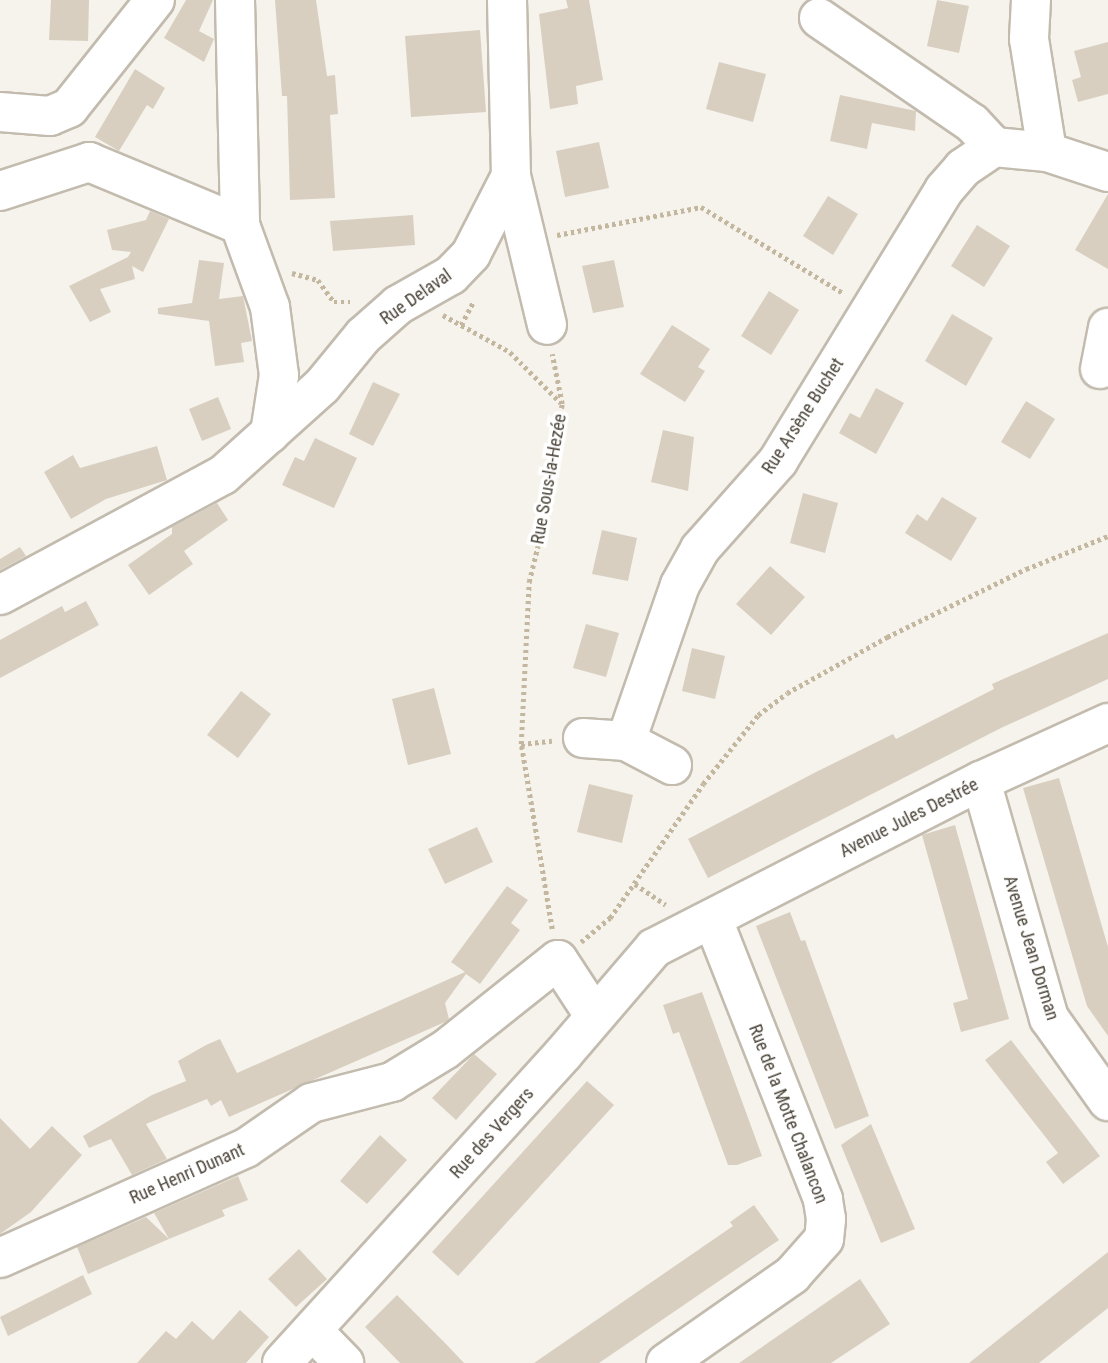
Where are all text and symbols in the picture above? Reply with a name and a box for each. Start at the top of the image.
street label: Rue Delaval [376,264,456,330]
street label: Rue Arsène Buchet [757,354,849,478]
street label: Rue Sous-la-Hezée [527,412,571,546]
street label: Avenue Jules Destrée [836,774,982,862]
street label: Avenue Jean Dorman [999,873,1063,1023]
street label: Rue de la Motte Chalancon [744,1021,832,1207]
street label: Rue des Vergers [446,1083,538,1183]
street label: Rue Henri Dunant [126,1139,248,1209]

